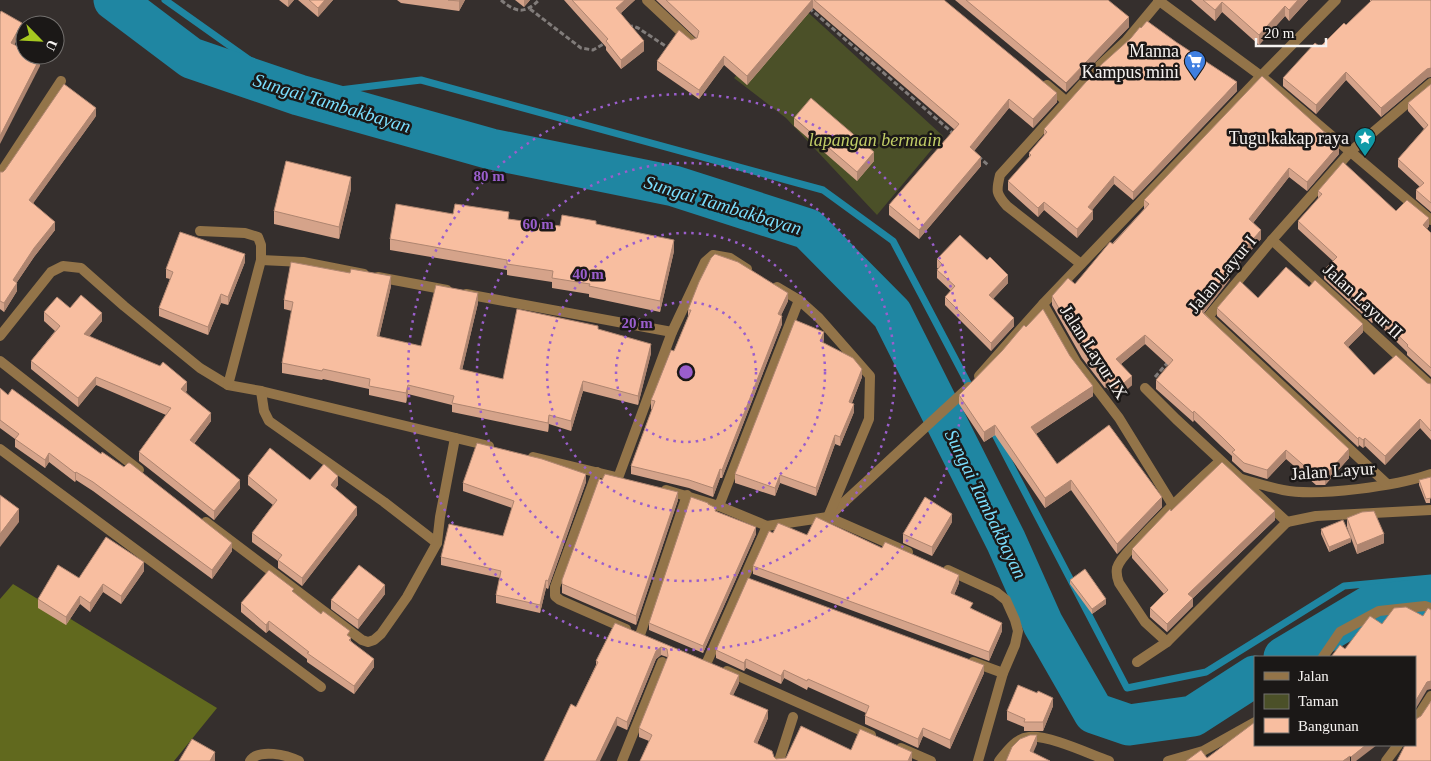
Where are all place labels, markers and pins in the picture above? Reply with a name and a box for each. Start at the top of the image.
place label: Manna Kampus mini [1082,41,1179,82]
supermarket icon: Manna Kampus mini [1183,49,1207,80]
place icon: Tugu kakap raya [1353,126,1377,157]
place label: Tugu kakap raya [1229,128,1349,148]
centre of rings [677,363,695,381]

